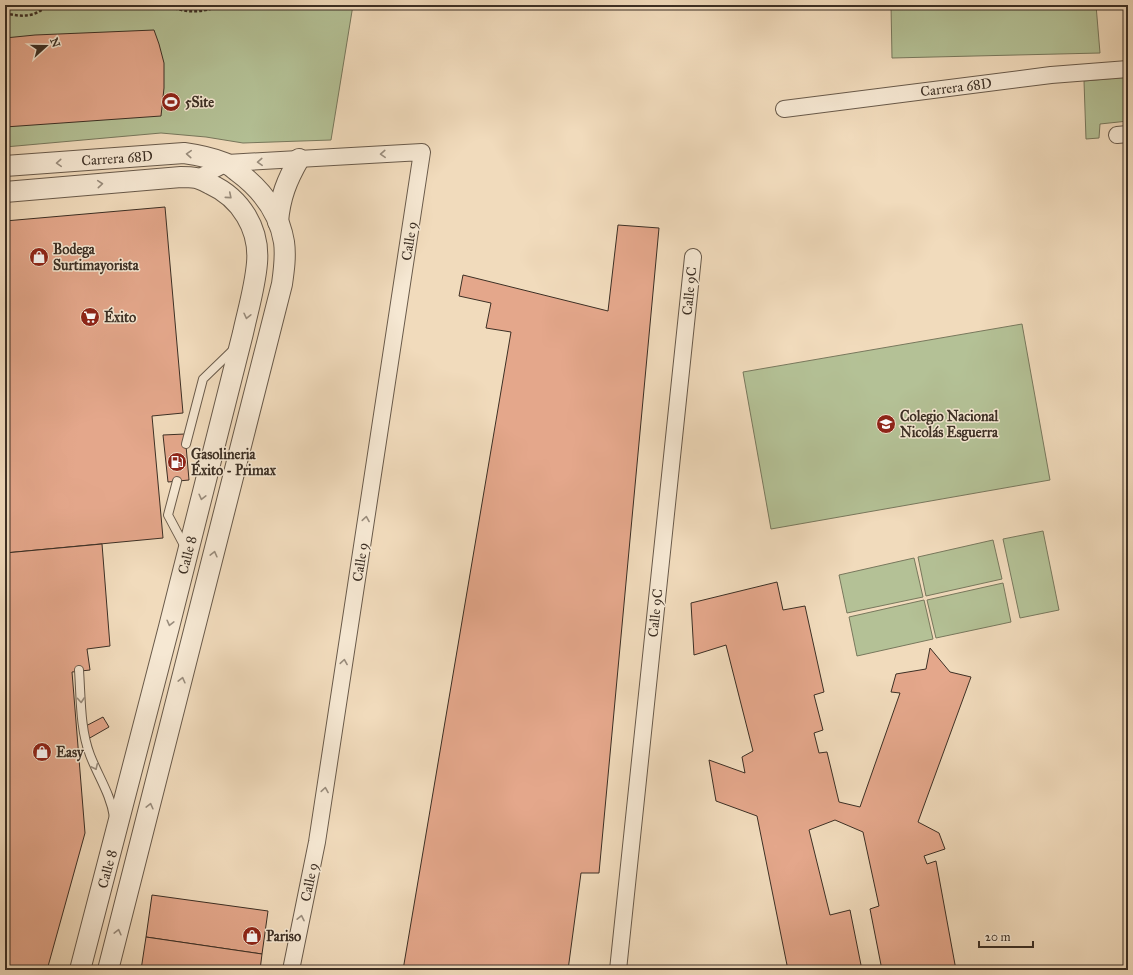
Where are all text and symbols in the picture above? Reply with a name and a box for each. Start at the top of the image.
north arrow [26,26,66,66]
text: N [47,36,63,50]
street label: Carrera 68D [920,75,993,100]
sports icon: 5Site [160,91,182,113]
place label: 5Site [185,94,214,111]
street label: Carrera 68D [81,148,153,169]
one-way arrow [186,149,192,158]
one-way arrow [380,150,386,159]
one-way arrow [257,157,263,166]
one-way arrow [56,158,62,167]
one-way arrow [97,179,103,188]
one-way arrow [224,191,232,198]
street label: Calle 9 [398,220,421,262]
place label: Bodega Surtimayorista [53,241,140,275]
shop icon: Bodega Surtimayorista [28,246,50,268]
street label: Calle 9C [678,266,701,316]
supermarket icon: Éxito [79,306,101,328]
place label: Éxito [104,307,136,326]
one-way arrow [243,313,251,319]
place label: Colegio Nacional Nicolás Esguerra [900,408,999,442]
school or university icon: Colegio Nacional Nicolás Esguerra [875,413,897,435]
place label: Gasolineria Éxito - Primax [191,446,277,479]
fuel station icon: Gasolineria Éxito - Primax [166,451,188,473]
one-way arrow [198,493,207,500]
one-way arrow [361,516,370,523]
street label: Calle 8 [174,534,200,576]
street label: Calle 9 [349,541,372,583]
one-way arrow [209,551,217,557]
street label: Calle 9C [644,588,667,638]
one-way arrow [167,619,175,626]
one-way arrow [339,659,348,665]
one-way arrow [177,677,186,684]
one-way arrow [77,697,86,703]
shop icon: Easy [31,741,53,763]
place label: Easy [56,744,85,762]
one-way arrow [91,764,99,771]
one-way arrow [320,787,329,793]
one-way arrow [145,803,154,810]
street label: Calle 8 [94,848,121,890]
street label: Calle 9 [297,861,322,903]
one-way arrow [297,915,305,921]
scale bar [979,923,1033,949]
shop icon: Pariso [241,925,263,947]
place label: Pariso [266,928,301,945]
one-way arrow [113,929,122,936]
text: 20 m [985,930,1011,944]

